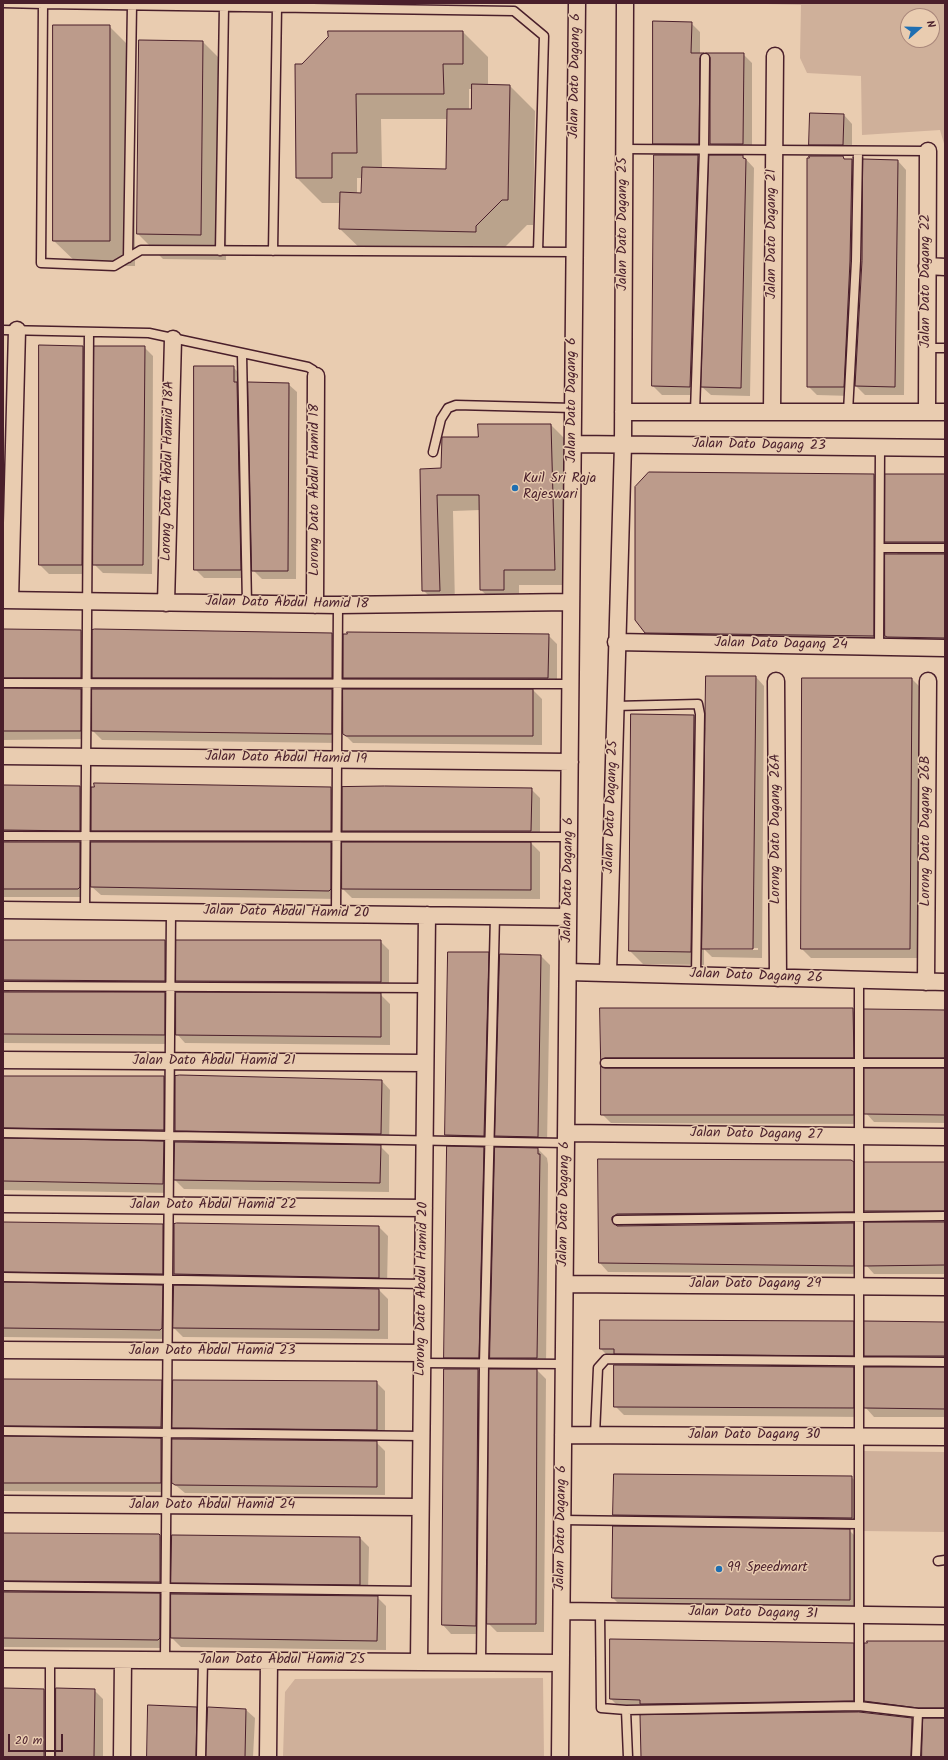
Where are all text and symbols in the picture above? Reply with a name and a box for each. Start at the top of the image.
north arrow [900,8,940,48]
street label: Jalan Dato Dagang 6 [567,13,585,139]
text: N [921,18,940,31]
street label: Jalan Dato Dagang 25 [616,157,632,291]
street label: Jalan Dato Dagang 21 [765,169,781,299]
street label: Jalan Dato Dagang 22 [919,214,935,348]
street label: Jalan Dato Dagang 6 [565,337,581,463]
street label: Lorong Dato Abdul Hamid 18A [159,381,179,561]
street label: Lorong Dato Abdul Hamid 18 [308,404,324,576]
street label: Jalan Dato Dagang 23 [692,436,826,456]
place label: Kuil Sri Raja Rajeswari [523,472,596,504]
marker: Kuil Sri Raja Rajeswari [510,483,520,493]
street label: Jalan Dato Abdul Hamid 18 [205,594,369,614]
street label: Jalan Dato Dagang 24 [714,635,848,655]
street label: Jalan Dato Dagang 25 [601,740,623,874]
street label: Jalan Dato Abdul Hamid 19 [205,749,367,769]
street label: Lorong Dato Dagang 26A [769,754,785,904]
street label: Lorong Dato Dagang 26B [919,755,935,907]
street label: Jalan Dato Dagang 6 [560,817,578,943]
street label: Jalan Dato Abdul Hamid 20 [203,903,369,923]
street label: Jalan Dato Dagang 26 [689,966,823,988]
street label: Jalan Dato Abdul Hamid 21 [132,1054,296,1070]
street label: Jalan Dato Dagang 27 [690,1125,822,1145]
street label: Jalan Dato Dagang 6 [556,1141,574,1267]
street label: Jalan Dato Abdul Hamid 22 [129,1198,297,1214]
street label: Lorong Dato Abdul Hamid 20 [413,1202,433,1376]
street label: Jalan Dato Dagang 29 [689,1277,821,1293]
street label: Jalan Dato Abdul Hamid 23 [129,1344,295,1360]
street label: Jalan Dato Dagang 30 [688,1428,820,1444]
street label: Jalan Dato Dagang 6 [553,1465,571,1591]
street label: Jalan Dato Abdul Hamid 24 [129,1498,295,1514]
place label: 99 Speedmart [727,1561,808,1577]
marker: 99 Speedmart [714,1564,724,1574]
street label: Jalan Dato Dagang 31 [688,1604,818,1624]
street label: Jalan Dato Abdul Hamid 25 [199,1653,365,1669]
scale bar [10,1726,65,1752]
text: 20 m [15,1731,42,1750]

